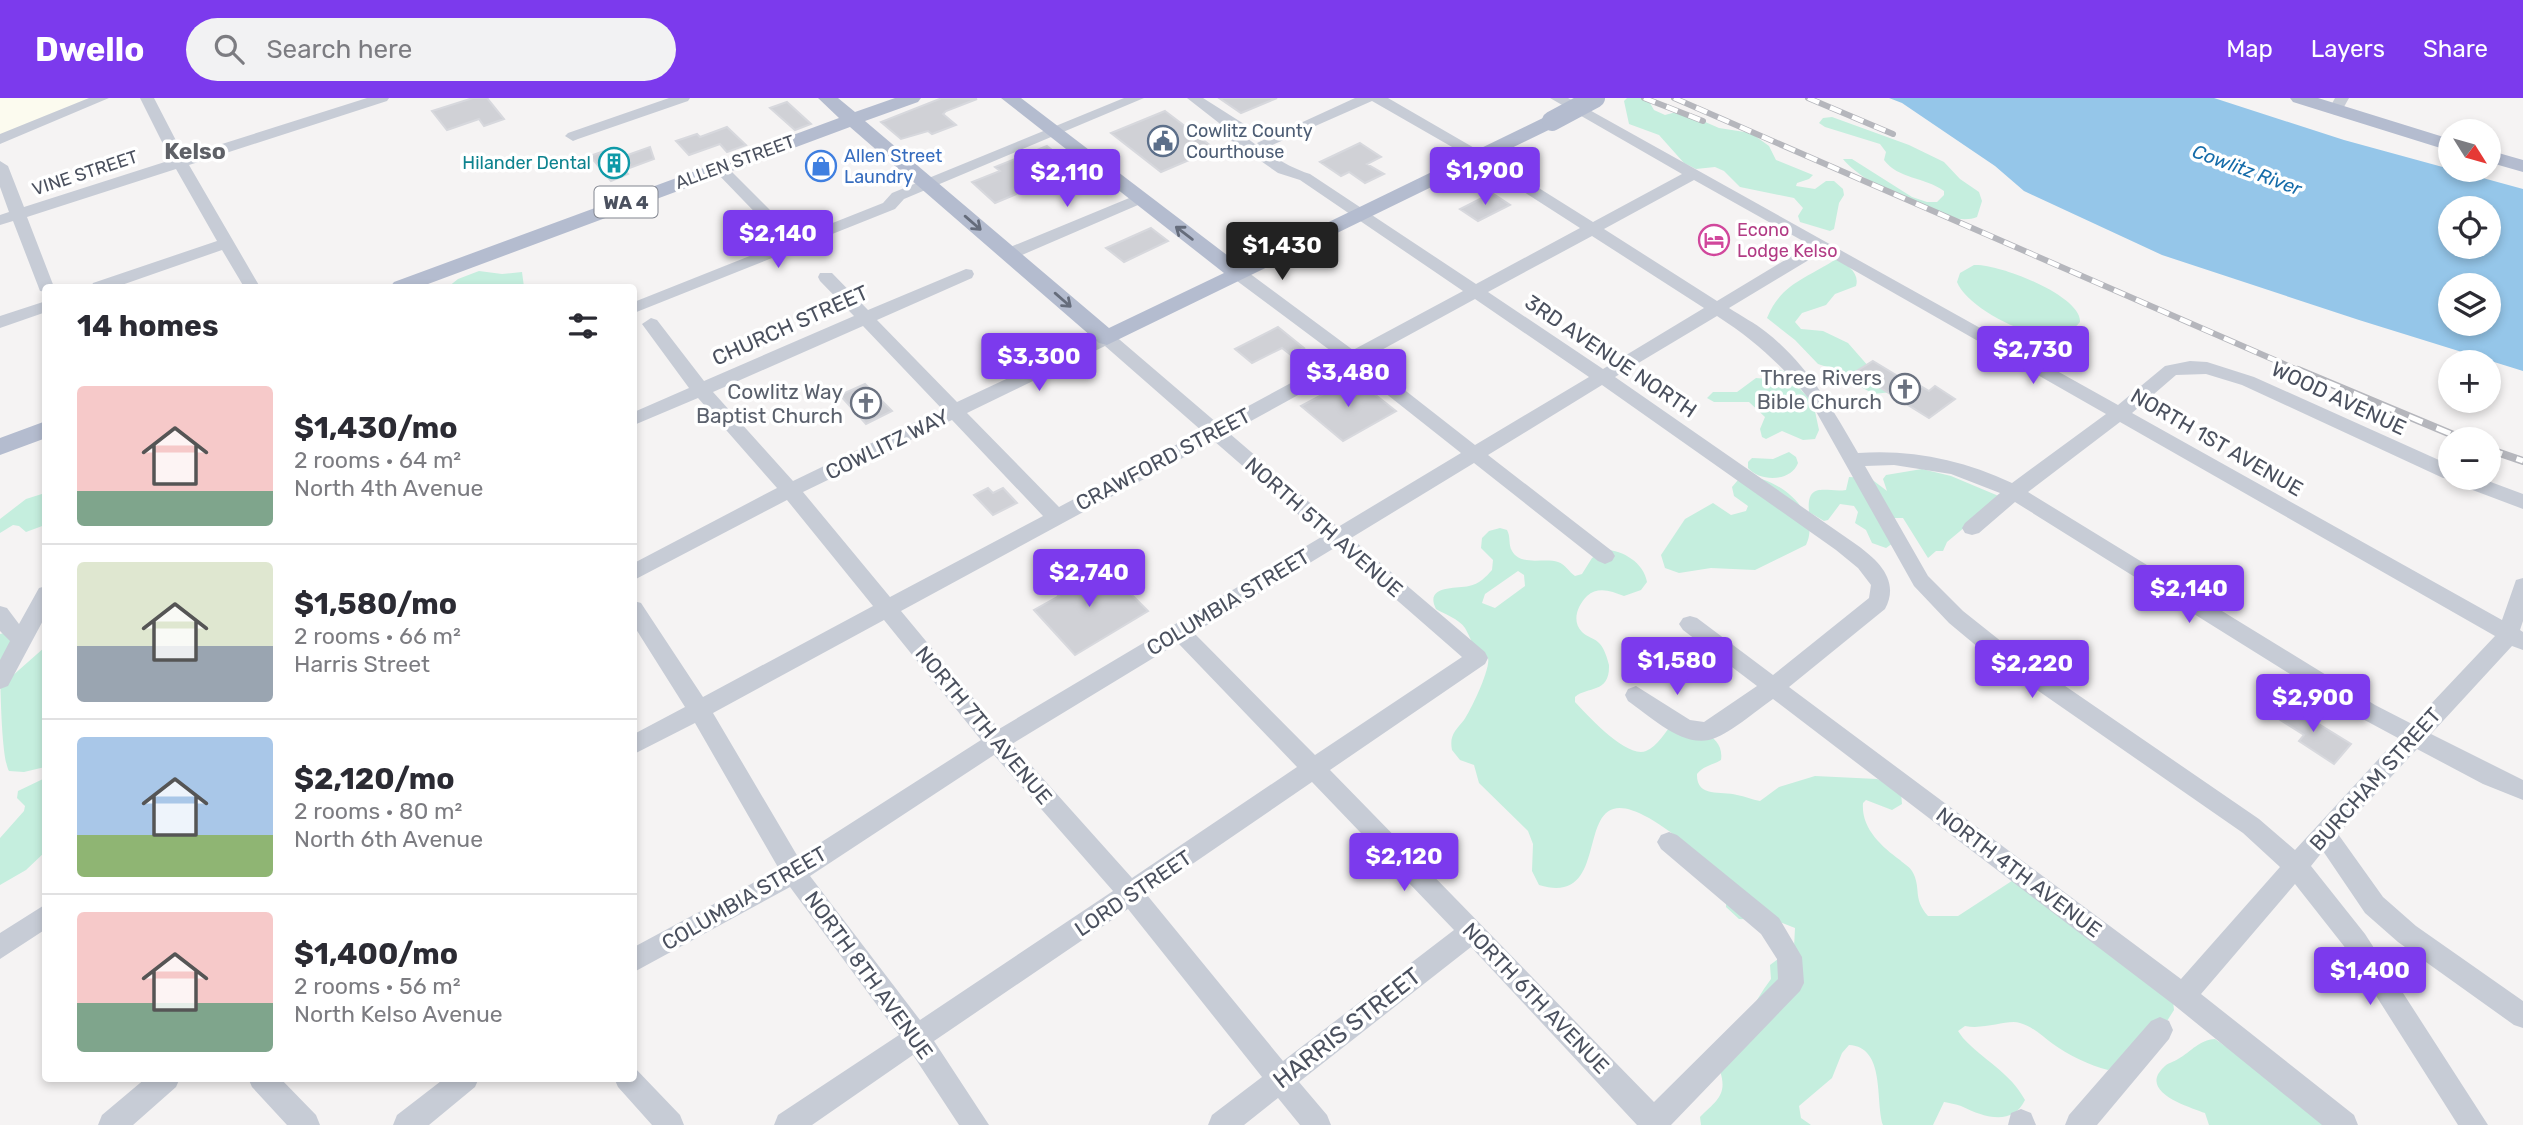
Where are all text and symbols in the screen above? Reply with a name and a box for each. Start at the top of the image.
search box [186,18,676,81]
text: Dwello [35,30,144,69]
icon: search [210,30,248,68]
text: Search here [266,34,412,65]
text: Map [2226,35,2273,63]
text: Layers [2311,35,2385,63]
text: Share [2423,35,2488,63]
north arrow [2438,119,2501,182]
map controls [2438,119,2501,490]
place label: Cowlitz County Courthouse [1186,120,1313,163]
public building icon: Cowlitz County Courthouse [1146,124,1180,158]
street label: ALLEN STREET [672,130,798,194]
district label: Kelso [164,137,226,165]
water label: Cowlitz River [2189,140,2305,201]
place label: Allen Street Laundry [844,145,942,188]
street label: VINE STREET [29,146,141,200]
building icon: Hilander Dental [597,146,631,180]
pin: $1,900 [1428,148,1542,207]
shop icon: Allen Street Laundry [804,149,838,183]
pin: $2,110 [1010,150,1124,209]
place label: Hilander Dental [462,152,591,174]
text: $1,900 [1446,156,1524,184]
text: $2,110 [1030,158,1104,186]
road number: WA 4 [594,186,658,218]
button: locate [2438,196,2501,259]
pin: $2,140 [721,211,835,270]
one-way arrow [963,215,981,231]
text: $2,140 [739,219,817,247]
place label: Econo Lodge Kelso [1737,219,1837,262]
pin: $1,430 [1225,222,1339,282]
hotel icon: Econo Lodge Kelso [1697,223,1731,257]
one-way arrow [1175,225,1194,240]
text: $1,430 [1242,231,1322,259]
button: layers [2438,273,2501,336]
street label: CHURCH STREET [708,279,872,371]
street label: 3RD AVENUE NORTH [1520,289,1702,423]
one-way arrow [1053,292,1071,308]
icon: filters [564,307,602,345]
text: 14 homes [77,308,219,344]
pin: $2,730 [1976,327,2090,386]
pin: $3,300 [982,334,1096,393]
text: $2,730 [1993,335,2073,363]
text: $3,300 [997,342,1081,370]
pin: $3,480 [1291,350,1405,409]
button: + [2438,350,2501,413]
street label: WOOD AVENUE [2268,356,2410,440]
text: $3,480 [1306,358,1390,386]
place label: Three Rivers Bible Church [1757,365,1882,414]
church icon: Three Rivers Bible Church [1888,372,1922,406]
place label: Cowlitz Way Baptist Church [696,379,843,428]
street label: NORTH 1ST AVENUE [2127,383,2307,501]
church icon: Cowlitz Way Baptist Church [849,386,883,420]
street label: CRAWFORD STREET [1071,402,1255,516]
street label: COWLITZ WAY [821,403,953,485]
text: $1,430/mo [294,410,458,446]
icon: home [133,414,217,498]
button: − [2438,427,2501,490]
text: 2 rooms · 64 m² [294,446,461,474]
street label: NORTH 5TH AVENUE [1240,452,1408,602]
text: North 4th Avenue [294,474,483,502]
street label: COLUMBIA STREET [1142,543,1314,661]
pin: $2,740 [1032,550,1146,609]
text: $2,740 [1049,558,1129,586]
pin: $2,140 [2132,566,2246,625]
text: $2,140 [2150,574,2228,602]
text: $1,580/mo [294,586,457,622]
icon: home [133,590,217,674]
text: 2 rooms · 66 m² [294,622,461,650]
pin: $1,580 [1620,638,1734,697]
pin: $2,220 [1975,640,2089,700]
street label: NORTH 7TH AVENUE [911,641,1057,809]
text: $1,580 [1637,646,1717,674]
text: $2,220 [1991,649,2073,677]
text: Harris Street [294,650,430,678]
pin: $2,900 [2256,674,2370,734]
text: $2,900 [2272,683,2354,711]
street label: BURCHAM STREET [2304,702,2446,856]
text: $2,120/mo [294,761,455,797]
icon: home [133,765,217,849]
text: 2 rooms · 80 m² [294,797,462,825]
street label: NORTH 4TH AVENUE [1931,802,2107,942]
text: North 6th Avenue [294,825,483,853]
pin: $2,120 [1347,834,1461,893]
street label: COLUMBIA STREET [657,841,831,955]
text: $2,120 [1365,842,1443,870]
street label: LORD STREET [1070,845,1196,941]
street label: NORTH 8TH AVENUE [800,886,938,1064]
street label: NORTH 6TH AVENUE [1458,917,1614,1079]
text: $1,400/mo [294,936,458,972]
icon: home [133,940,217,1024]
pin: $1,400 [2313,948,2427,1007]
text: $1,400 [2330,956,2410,984]
street label: HARRIS STREET [1268,962,1426,1094]
text: 2 rooms · 56 m² [294,972,461,1000]
text: North Kelso Avenue [294,1000,503,1028]

